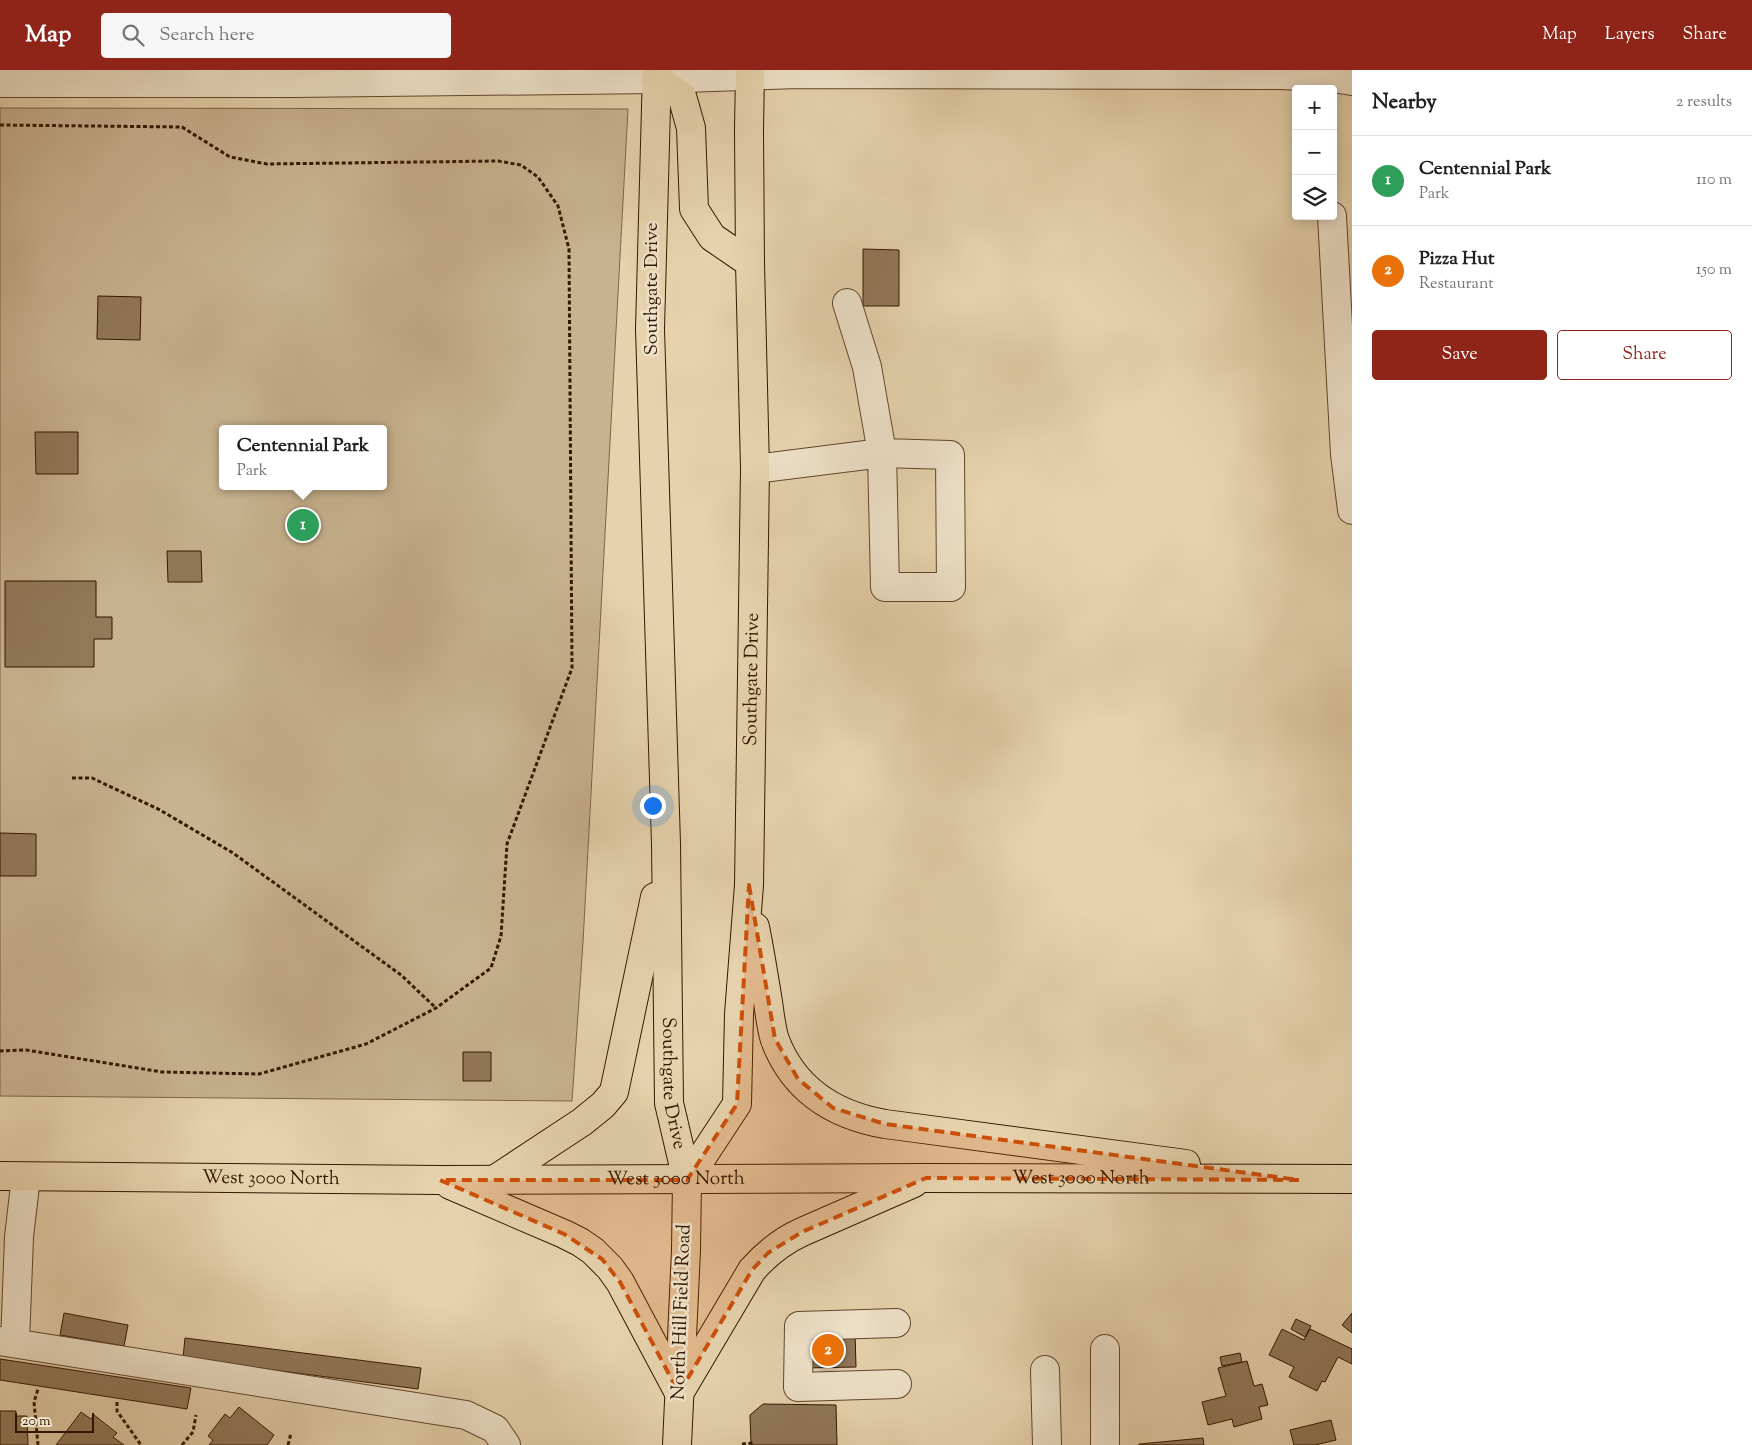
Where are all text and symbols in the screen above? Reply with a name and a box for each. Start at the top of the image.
search box [101,13,451,58]
text: Map [25,18,71,52]
icon: search [119,21,147,49]
text: Search here [159,22,255,49]
text: Map [1542,22,1577,48]
text: Layers [1605,22,1655,48]
text: Share [1683,22,1727,48]
map controls [1292,85,1337,220]
button: + [1292,85,1337,130]
text: Nearby [1372,88,1437,118]
text: 2 results [1676,91,1732,114]
button: − [1292,130,1337,175]
text: Centennial Park [1419,156,1551,183]
text: 1 [1385,169,1391,192]
text: 110 m [1696,169,1732,192]
button: layers [1292,175,1337,220]
text: Park [1419,183,1450,206]
street label: Southgate Drive [639,222,666,356]
text: Pizza Hut [1419,246,1495,273]
text: 2 [1384,259,1392,282]
text: 150 m [1696,259,1732,282]
text: Restaurant [1419,273,1494,296]
button: Save [1372,330,1547,380]
button: Share [1557,330,1732,380]
popup [219,425,387,490]
text: Centennial Park [237,433,369,460]
text: Park [237,460,267,483]
pin: 1 [287,506,319,544]
street label: Southgate Drive [738,612,766,746]
your location [640,793,666,819]
street label: Southgate Drive [655,1017,693,1152]
street label: West 3000 North [202,1164,340,1193]
street label: West 3000 North [607,1165,745,1193]
street label: West 3000 North [1012,1165,1150,1192]
street label: North Hill Field Road [665,1223,699,1400]
pin: 2 [812,1331,844,1369]
scale bar [15,1410,94,1433]
text: 20 m [22,1412,51,1432]

